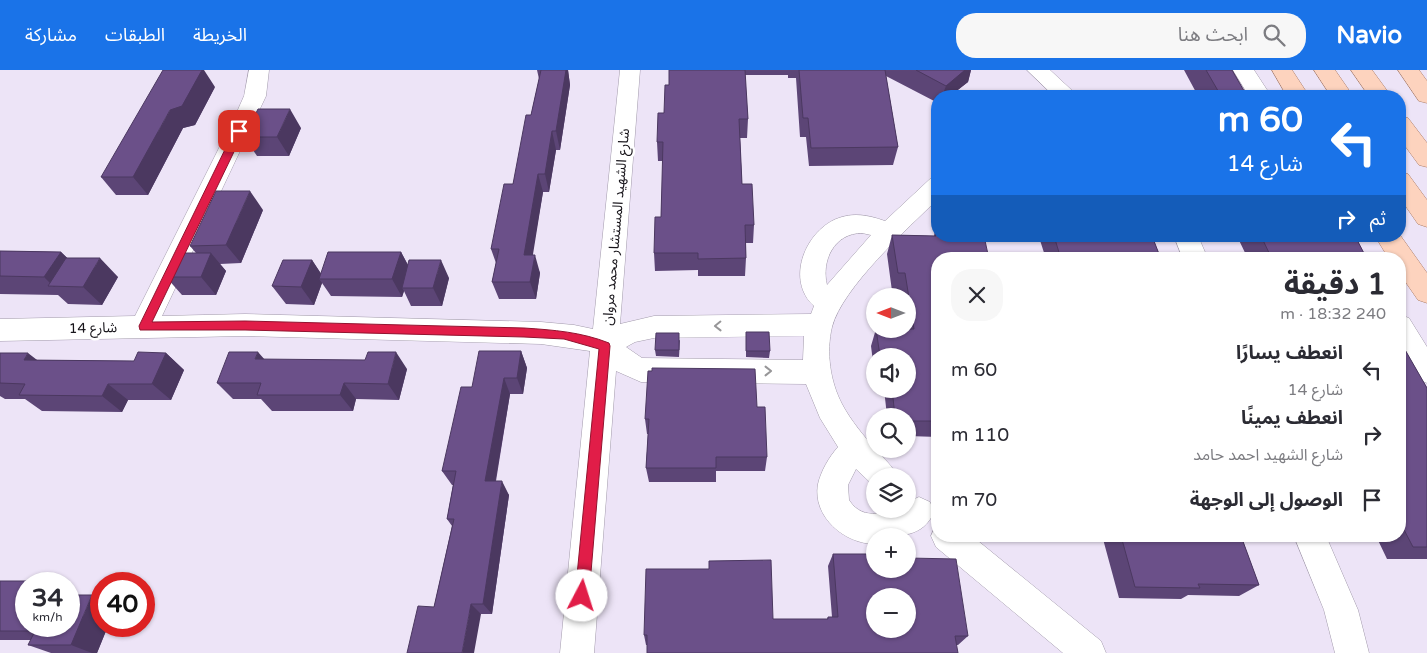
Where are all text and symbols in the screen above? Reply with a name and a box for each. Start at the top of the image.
search box [956,13,1306,58]
icon: search [1260,21,1288,49]
text: Navio [1336,21,1402,50]
text: مشاركة [25,24,77,46]
text: الطبقات [105,24,165,46]
text: الخريطة [193,24,247,46]
text: ابحث هنا [1178,24,1248,46]
text: 60 m [1218,99,1303,141]
pin [218,110,260,152]
icon: left [1321,110,1386,175]
icon: arrive [225,117,253,145]
street label: شارع الشهيد المستشار محمد مروان [599,128,635,326]
text: شارع 14 [1227,151,1303,177]
icon: right [1332,205,1360,233]
text: ثم [1370,208,1386,230]
text: 1 دقيقة [1284,266,1386,303]
button: close [951,269,1003,321]
north arrow [866,288,916,338]
map controls [866,288,916,638]
text: 240 m · 18:32 [1280,304,1386,324]
street label: شارع 14 [69,319,117,339]
one-way arrow [714,321,722,331]
text: انعطف يسارًا [1236,342,1343,364]
button: sound [866,348,916,398]
icon: left [1358,356,1386,384]
text: 60 m [951,359,997,381]
one-way arrow [764,366,772,377]
text: شارع 14 [1288,380,1343,400]
text: انعطف يمينًا [1241,407,1343,429]
button: search [866,408,916,458]
icon: right [1358,421,1386,449]
text: 110 m [951,424,1009,446]
text: شارع الشهيد احمد حامد [1193,445,1343,465]
button: layers [866,468,916,518]
icon: arrive [1358,486,1386,514]
text: 70 m [951,489,997,511]
text: الوصول إلى الوجهة [1190,489,1343,511]
button: + [866,528,916,578]
position arrow [555,569,607,621]
speed limit sign: 40 [90,572,155,637]
text: 34 [32,583,63,613]
button: − [866,588,916,638]
text: km/h [32,610,63,624]

